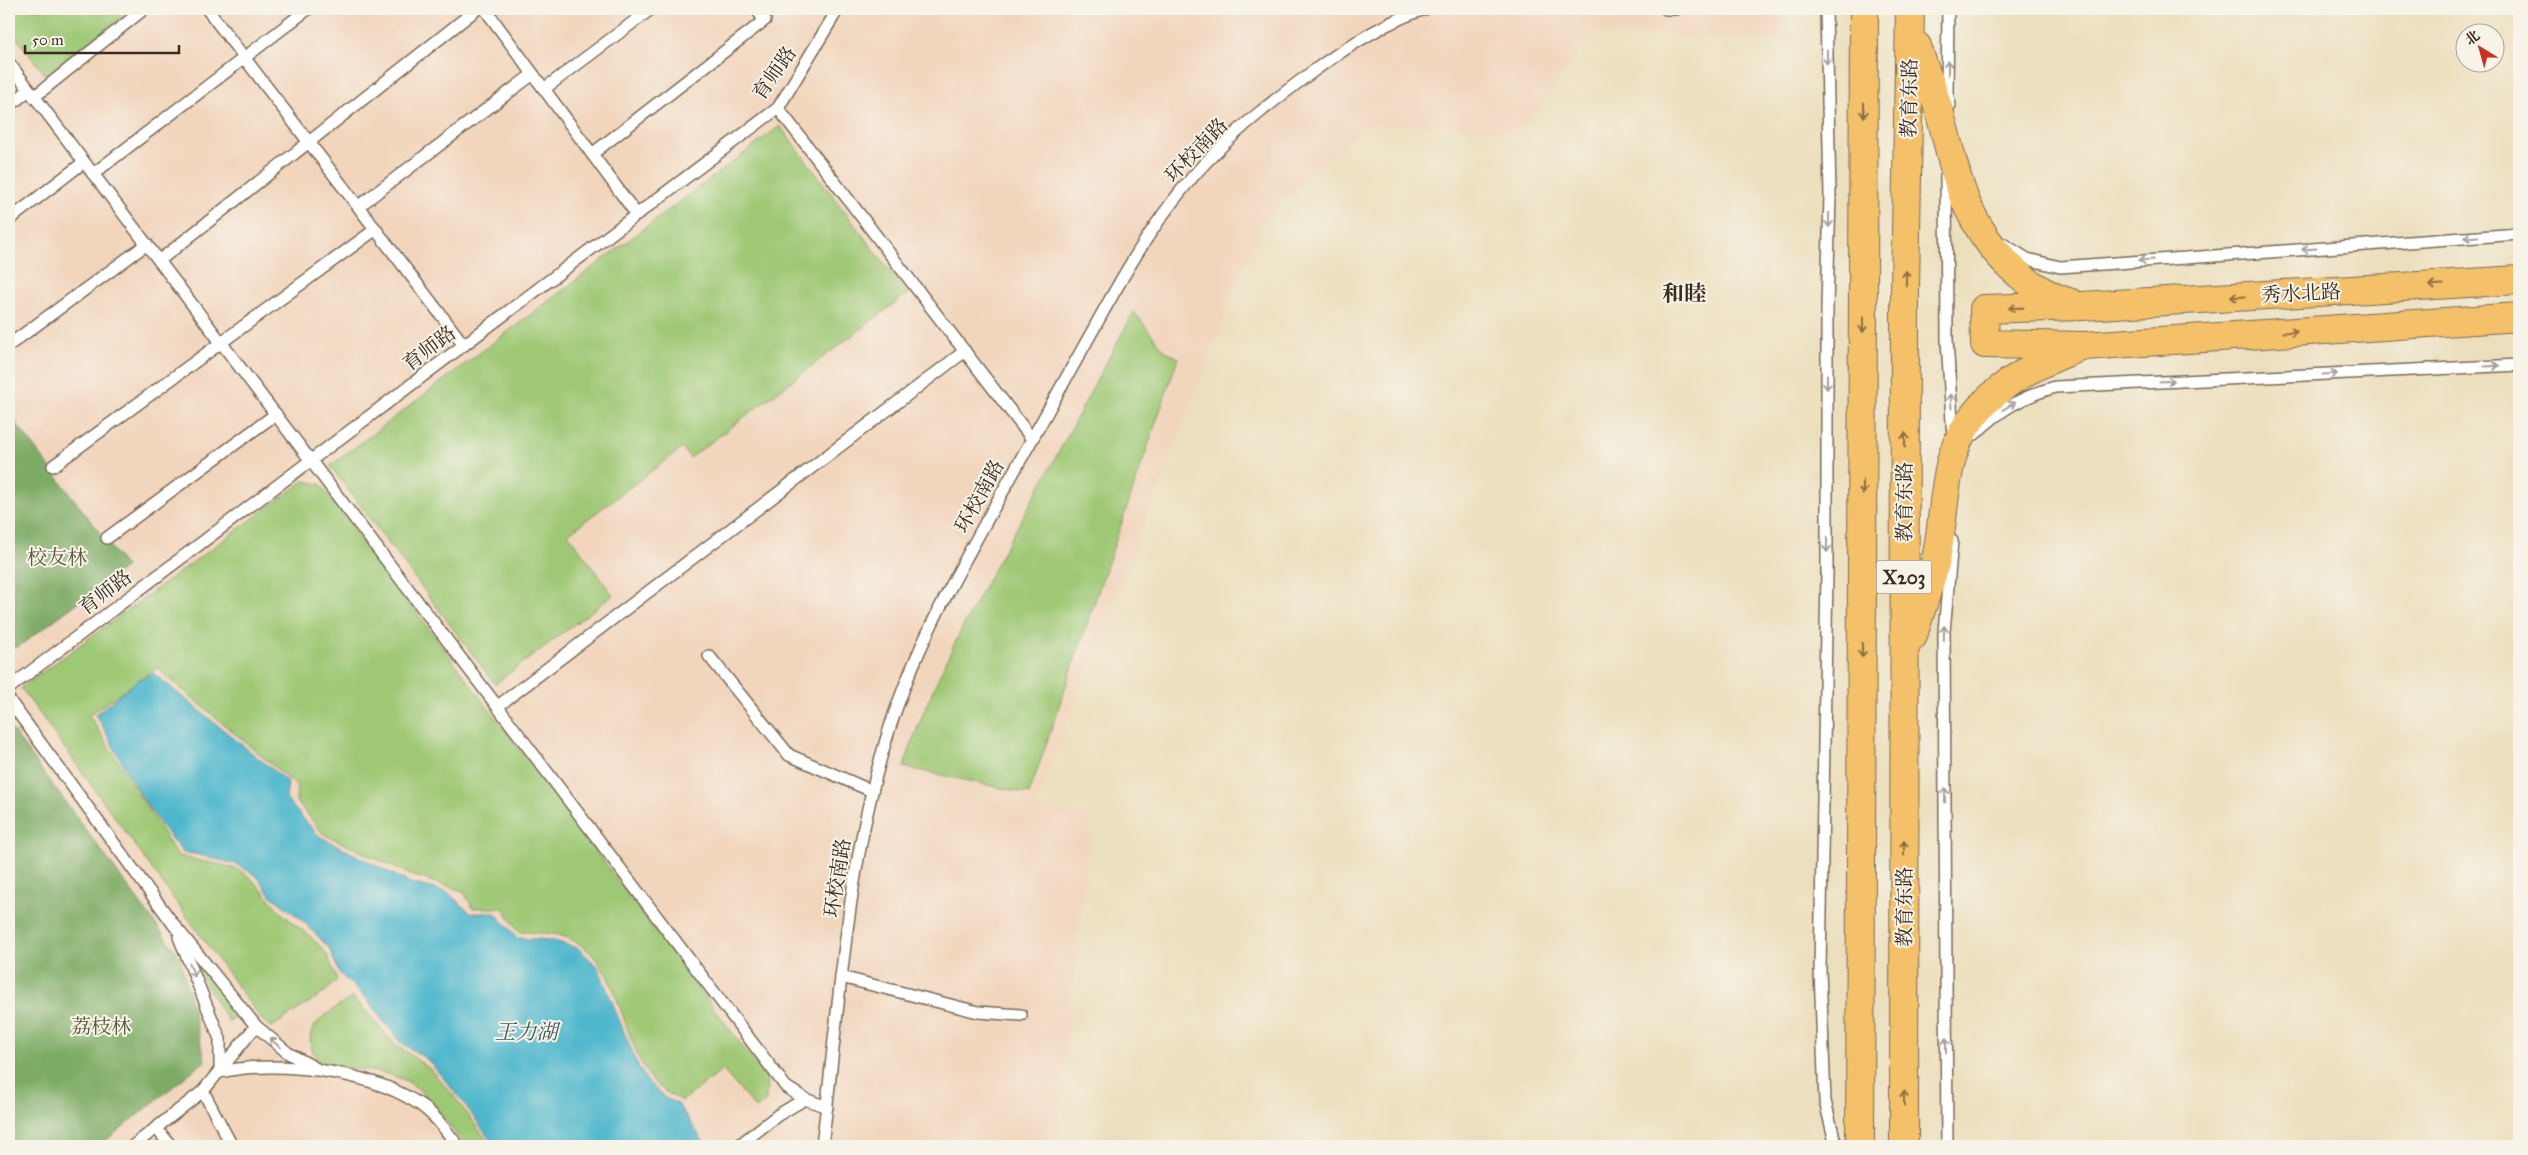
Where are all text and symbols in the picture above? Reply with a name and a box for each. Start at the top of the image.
scale bar [25,22,179,54]
north arrow [2456,22,2506,72]
text: 北 [2462,27,2483,49]
text: 50 m [32,31,64,49]
street label: 育师路 [747,42,801,104]
one-way arrow [1822,49,1832,65]
street label: 教育东路 [1896,58,1922,138]
one-way arrow [1943,61,1952,77]
one-way arrow [1859,102,1869,118]
street label: 环校南路 [1160,113,1232,187]
one-way arrow [1825,212,1834,228]
one-way arrow [2463,232,2479,242]
one-way arrow [2301,244,2317,253]
one-way arrow [2139,256,2155,265]
one-way arrow [1901,270,1910,286]
street label: 秀水北路 [2260,279,2342,307]
district label: 和睦 [1662,280,1706,307]
one-way arrow [2428,281,2444,290]
one-way arrow [2231,292,2247,302]
one-way arrow [2008,303,2024,313]
one-way arrow [1858,316,1868,333]
street label: 育师路 [398,320,460,376]
one-way arrow [2281,327,2297,336]
one-way arrow [2484,362,2500,371]
one-way arrow [2321,369,2337,378]
one-way arrow [1822,374,1832,390]
one-way arrow [2159,377,2175,386]
one-way arrow [1946,393,1956,409]
one-way arrow [2002,400,2016,410]
one-way arrow [1900,432,1910,448]
street label: 环校南路 [949,455,1009,537]
street label: 教育东路 [1892,462,1916,542]
one-way arrow [1858,479,1868,495]
one-way arrow [1822,536,1832,553]
park label: 校友林 [27,545,87,569]
road number: X203 [1876,560,1932,594]
street label: 育师路 [74,564,136,620]
one-way arrow [1940,625,1949,641]
one-way arrow [1857,642,1867,658]
one-way arrow [1940,787,1950,804]
street label: 环校南路 [819,837,855,919]
one-way arrow [1899,840,1909,856]
street label: 教育东路 [1892,867,1916,947]
one-way arrow [188,962,197,977]
park label: 荔枝林 [71,1014,131,1038]
water label: 王力湖 [495,1019,561,1045]
one-way arrow [1941,1037,1951,1054]
one-way arrow [269,1038,282,1049]
one-way arrow [1899,1090,1909,1106]

